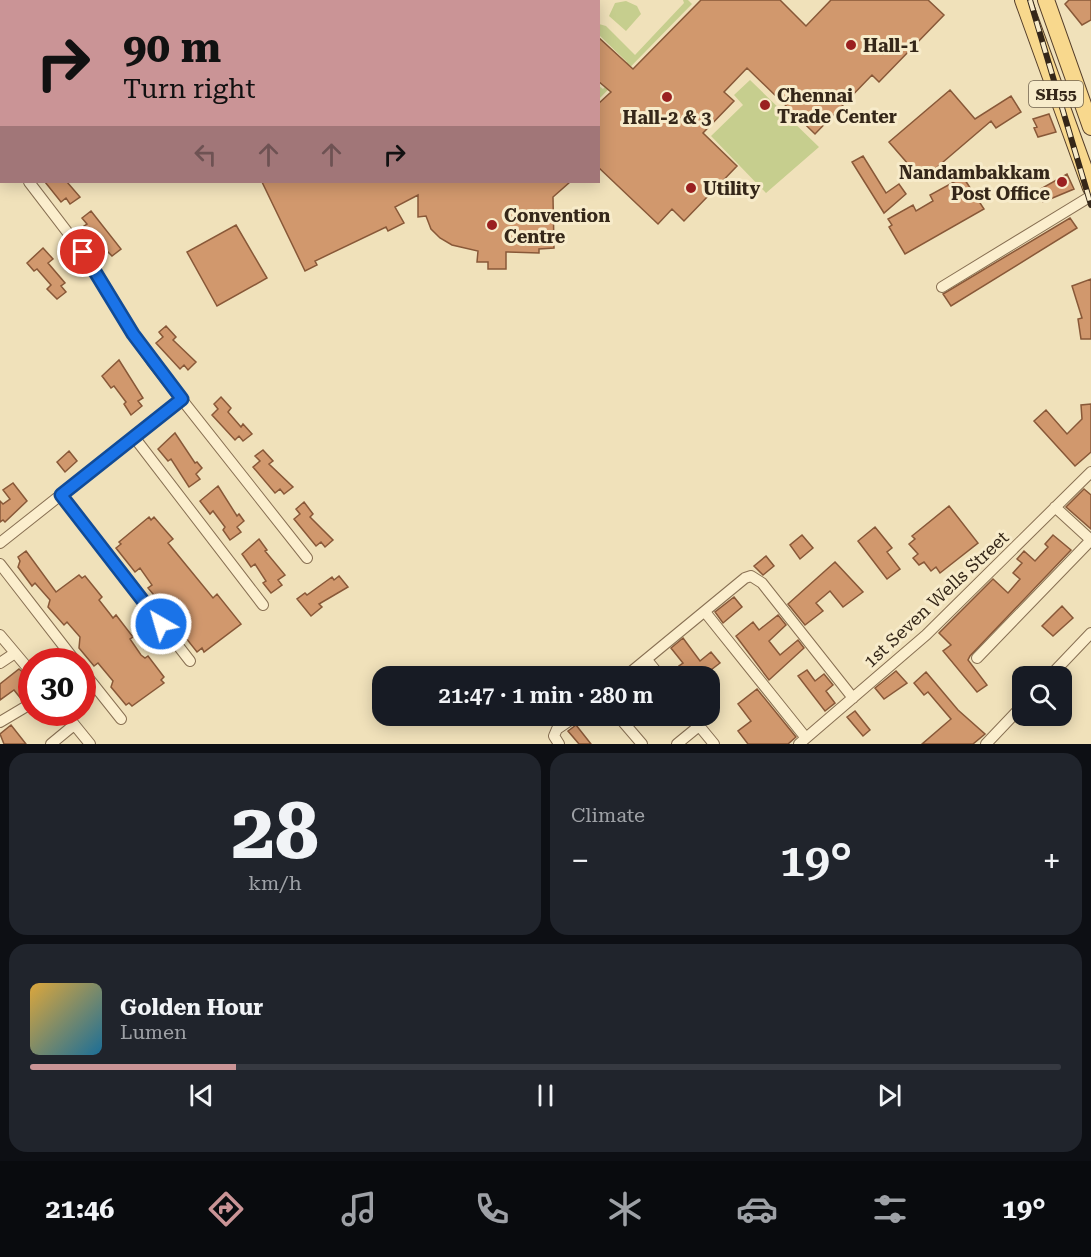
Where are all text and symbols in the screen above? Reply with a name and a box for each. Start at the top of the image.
text: 90 m [123,23,221,72]
icon: right [24,24,102,102]
place label: Hall-1 [863,35,919,56]
marker: Hall-1 [844,38,858,52]
text: Turn right [123,73,256,105]
road number: SH55 [1029,81,1083,107]
place label: Chennai Trade Center [777,85,897,127]
marker: Hall-2 & 3 [660,90,674,104]
marker: Chennai Trade Center [758,98,772,112]
place label: Hall-2 & 3 [623,107,711,128]
icon: left [189,138,222,171]
icon: ahead [252,138,285,171]
icon: ahead [315,138,348,171]
icon: right [378,138,411,171]
place label: Nandambakkam Post Office [899,162,1051,204]
marker: Nandambakkam Post Office [1055,175,1069,189]
place label: Utility [703,178,760,199]
marker: Utility [684,181,698,195]
place label: Convention Centre [504,205,610,247]
marker: Convention Centre [485,218,499,232]
pin [57,226,108,277]
icon: arrive [66,235,99,268]
street label: 1st Seven Wells Street [859,526,1013,672]
position arrow [129,592,193,656]
speed limit sign: 30 [18,648,96,726]
map controls [1012,666,1072,726]
button: search [1012,666,1072,726]
text: 21:47 · 1 min · 280 m [439,683,653,708]
text: 28 [231,786,319,877]
text: Climate [571,803,645,827]
text: 19° [780,834,852,887]
text: − [571,841,589,880]
text: + [1043,841,1061,880]
text: km/h [248,871,302,895]
text: Golden Hour [120,995,263,1020]
text: Lumen [120,1020,187,1044]
icon: previous [185,1079,218,1112]
icon: pause [529,1079,562,1112]
icon: next [873,1079,906,1112]
icon: directions [205,1188,247,1230]
icon: music [338,1188,380,1230]
icon: phone [471,1188,513,1230]
icon: climate [604,1188,646,1230]
icon: car [736,1188,778,1230]
icon: filters [869,1188,911,1230]
text: 21:46 [45,1193,114,1225]
text: 19° [1002,1193,1046,1225]

